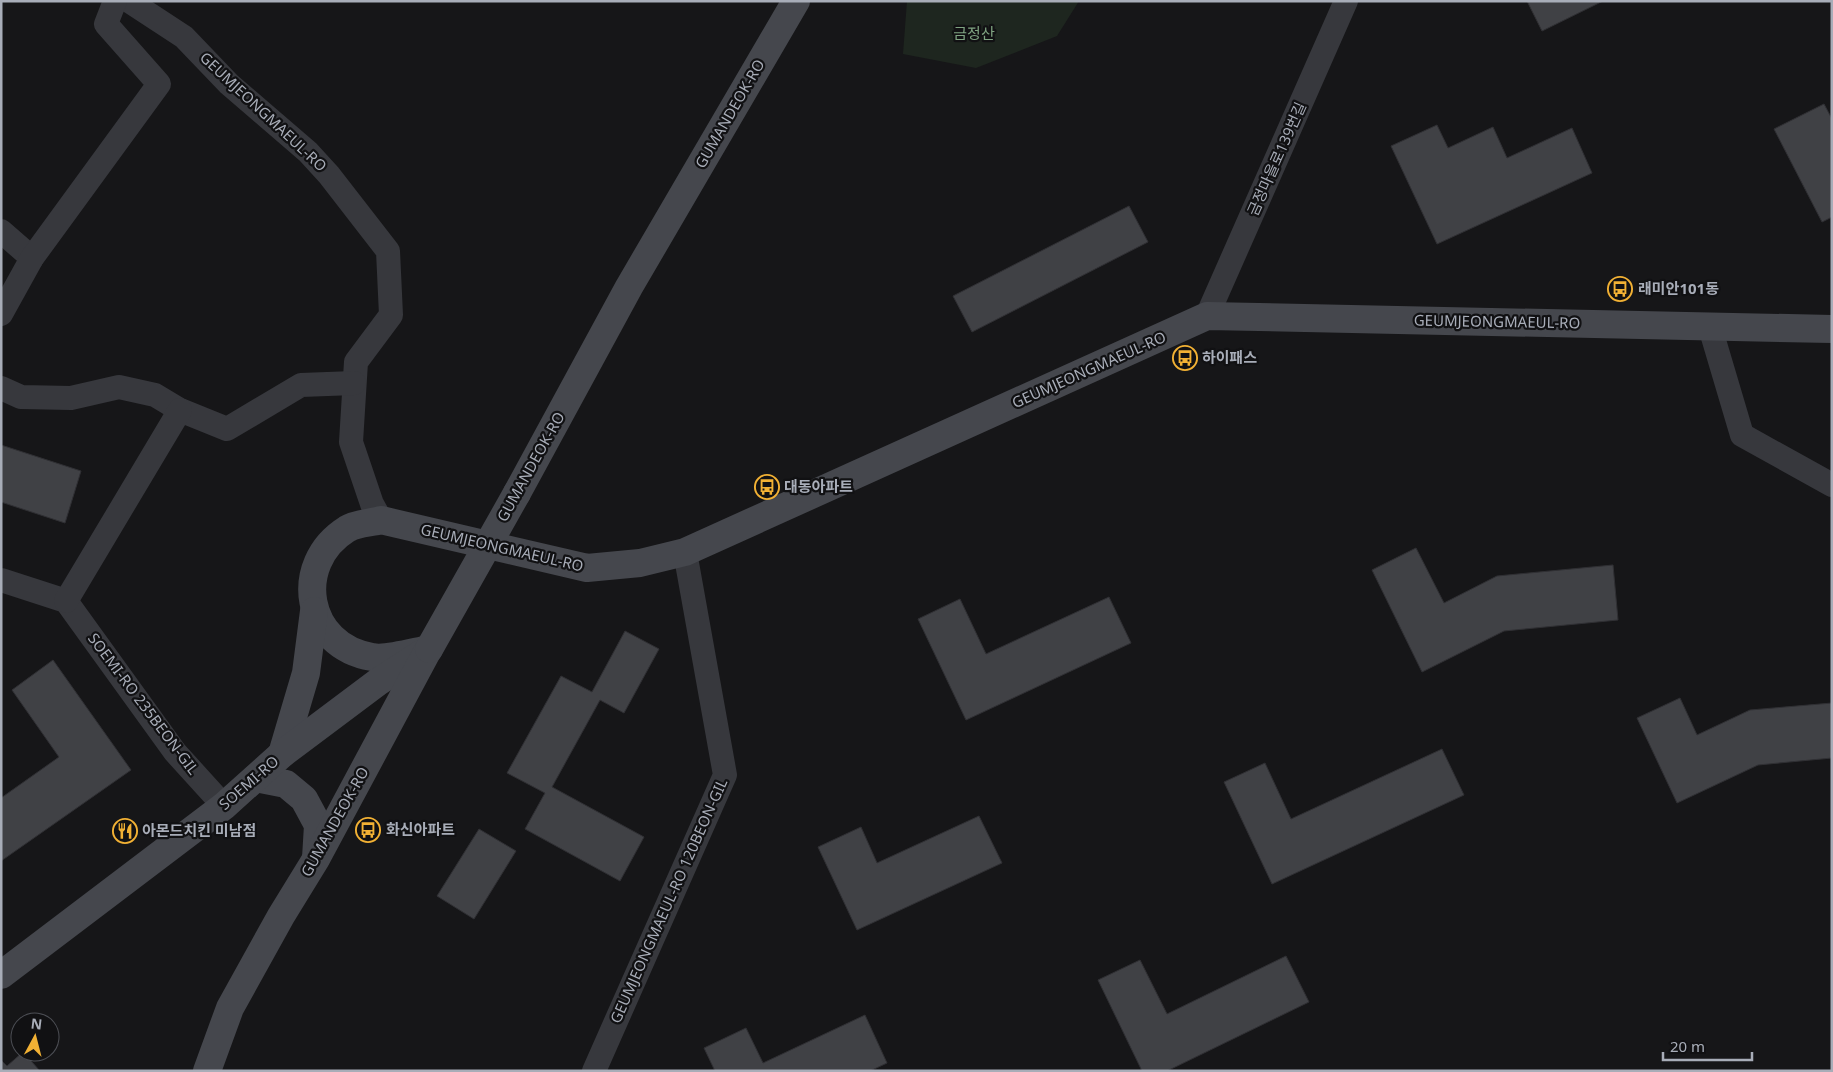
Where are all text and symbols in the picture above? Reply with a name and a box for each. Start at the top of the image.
park label: 금정산 [953,23,995,43]
street label: GEUMJEONGMAEUL-RO [196,47,331,175]
street label: GUMANDEOK-RO [690,55,768,172]
street label: 금정마을로139번길 [1242,99,1310,219]
bus stop icon: 래미안101동 [1607,276,1633,302]
place label: 래미안101동 [1638,278,1719,298]
street label: GEUMJEONGMAEUL-RO [1414,310,1580,332]
street label: GEUMJEONGMAEUL-RO [1008,326,1169,412]
bus stop icon: 하이패스 [1172,345,1198,371]
place label: 하이패스 [1202,347,1257,367]
street label: GUMANDEOK-RO [492,408,569,525]
bus stop icon: 대동아파트 [754,474,780,500]
place label: 대동아파트 [784,476,853,496]
street label: GEUMJEONGMAEUL-RO [419,519,586,576]
street label: SOEMI-RO 235BEON-GIL [84,629,204,778]
street label: SOEMI-RO [214,751,282,814]
street label: GUMANDEOK-RO [296,763,373,880]
street label: GEUMJEONGMAEUL-RO 120BEON-GIL [605,775,731,1026]
bus stop icon: 화신아파트 [355,817,381,843]
restaurant icon: 아몬드치킨 미남점 [112,818,138,844]
place label: 화신아파트 [386,819,455,839]
place label: 아몬드치킨 미남점 [142,820,256,840]
north arrow [10,1012,60,1062]
text: N [30,1013,43,1034]
scale bar [1663,1030,1752,1062]
text: 20 m [1670,1036,1705,1056]

